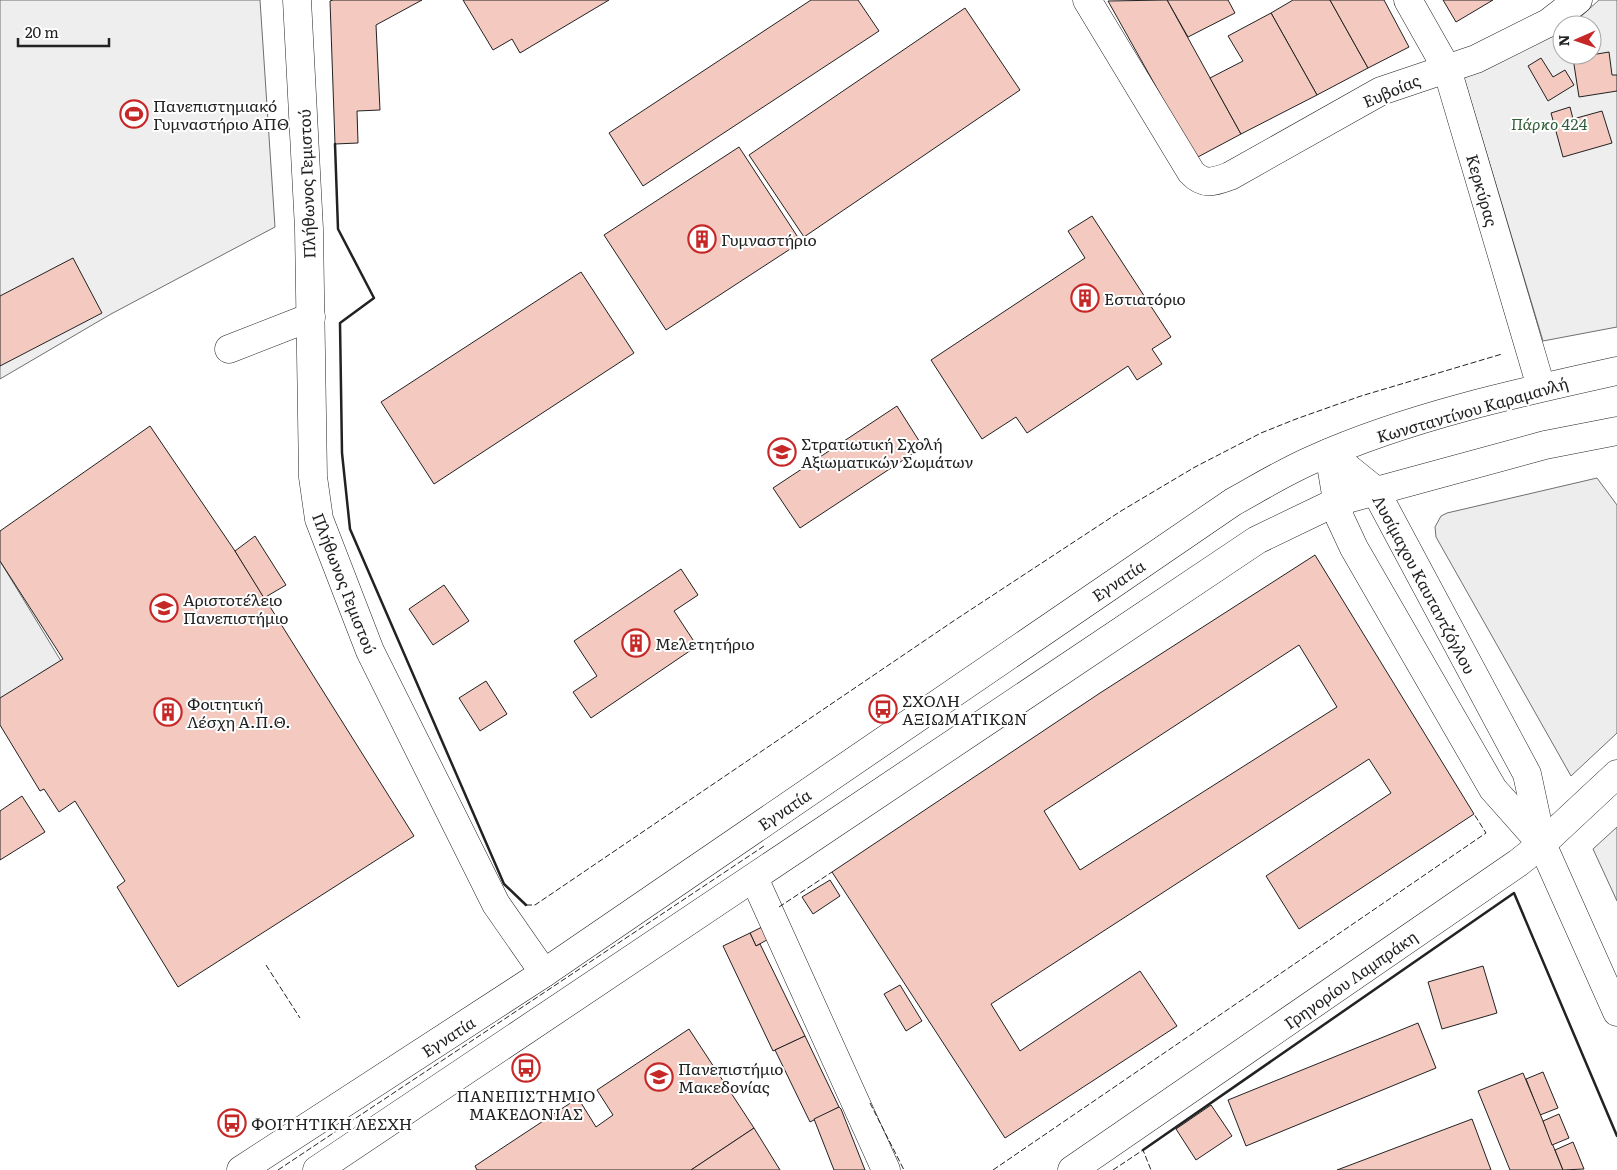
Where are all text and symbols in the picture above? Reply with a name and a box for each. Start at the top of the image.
scale bar [18,15,109,47]
north arrow [1552,15,1602,65]
text: 20 m [25,20,59,43]
text: N [1553,34,1573,47]
street label: Ευβοίας [1359,67,1423,113]
place label: Πανεπιστημιακό Γυμναστήριο ΑΠΘ [153,93,289,135]
sports icon: Πανεπιστημιακό Γυμναστήριο ΑΠΘ [119,99,149,129]
street label: Πλήθωνος Γεμιστού [291,109,321,259]
park label: Πάρκο 424 [1511,111,1587,135]
street label: Κερκύρας [1461,151,1505,229]
building icon: Γυμναστήριο [687,224,717,254]
place label: Γυμναστήριο [721,227,817,251]
building icon: Εστιατόριο [1070,283,1100,313]
place label: Εστιατόριο [1104,286,1186,310]
street label: Κωνσταντίνου Καραμανλή [1373,370,1571,448]
place label: Στρατιωτική Σχολή Αξιωματικών Σωμάτων [801,431,974,473]
school or university icon: Στρατιωτική Σχολή Αξιωματικών Σωμάτων [767,437,797,467]
street label: Λυσίμαχου Καυταντζόγλου [1368,490,1482,678]
street label: Πλήθωνος Γεμιστού [307,509,383,657]
street label: Εγνατία [1087,553,1150,607]
place label: Αριστοτέλειο Πανεπιστήμιο [183,587,289,629]
school or university icon: Αριστοτέλειο Πανεπιστήμιο [149,593,179,623]
building icon: Μελετητήριο [621,628,651,658]
place label: Μελετητήριο [655,631,755,655]
place label: ΣΧΟΛΗ ΑΞΙΩΜΑΤΙΚΩΝ [902,688,1027,730]
place label: Φοιτητική Λέσχη Α.Π.Θ. [187,691,291,733]
bus stop icon: ΣΧΟΛΗ ΑΞΙΩΜΑΤΙΚΩΝ [868,694,898,724]
building icon: Φοιτητική Λέσχη Α.Π.Θ. [153,697,183,727]
street label: Εγνατία [753,782,816,836]
street label: Γρηγορίου Λαμπράκη [1278,924,1422,1034]
street label: Εγνατία [416,1010,480,1062]
bus stop icon: ΠΑΝΕΠΙΣΤΗΜΙΟ ΜΑΚΕΔΟΝΙΑΣ [511,1053,541,1083]
place label: Πανεπιστήμιο Μακεδονίας [678,1056,784,1098]
school or university icon: Πανεπιστήμιο Μακεδονίας [644,1062,674,1092]
place label: ΠΑΝΕΠΙΣΤΗΜΙΟ ΜΑΚΕΔΟΝΙΑΣ [457,1083,595,1125]
bus stop icon: ΦΟΙΤΗΤΙΚΗ ΛΕΣΧΗ [217,1108,247,1138]
place label: ΦΟΙΤΗΤΙΚΗ ΛΕΣΧΗ [251,1111,412,1135]

